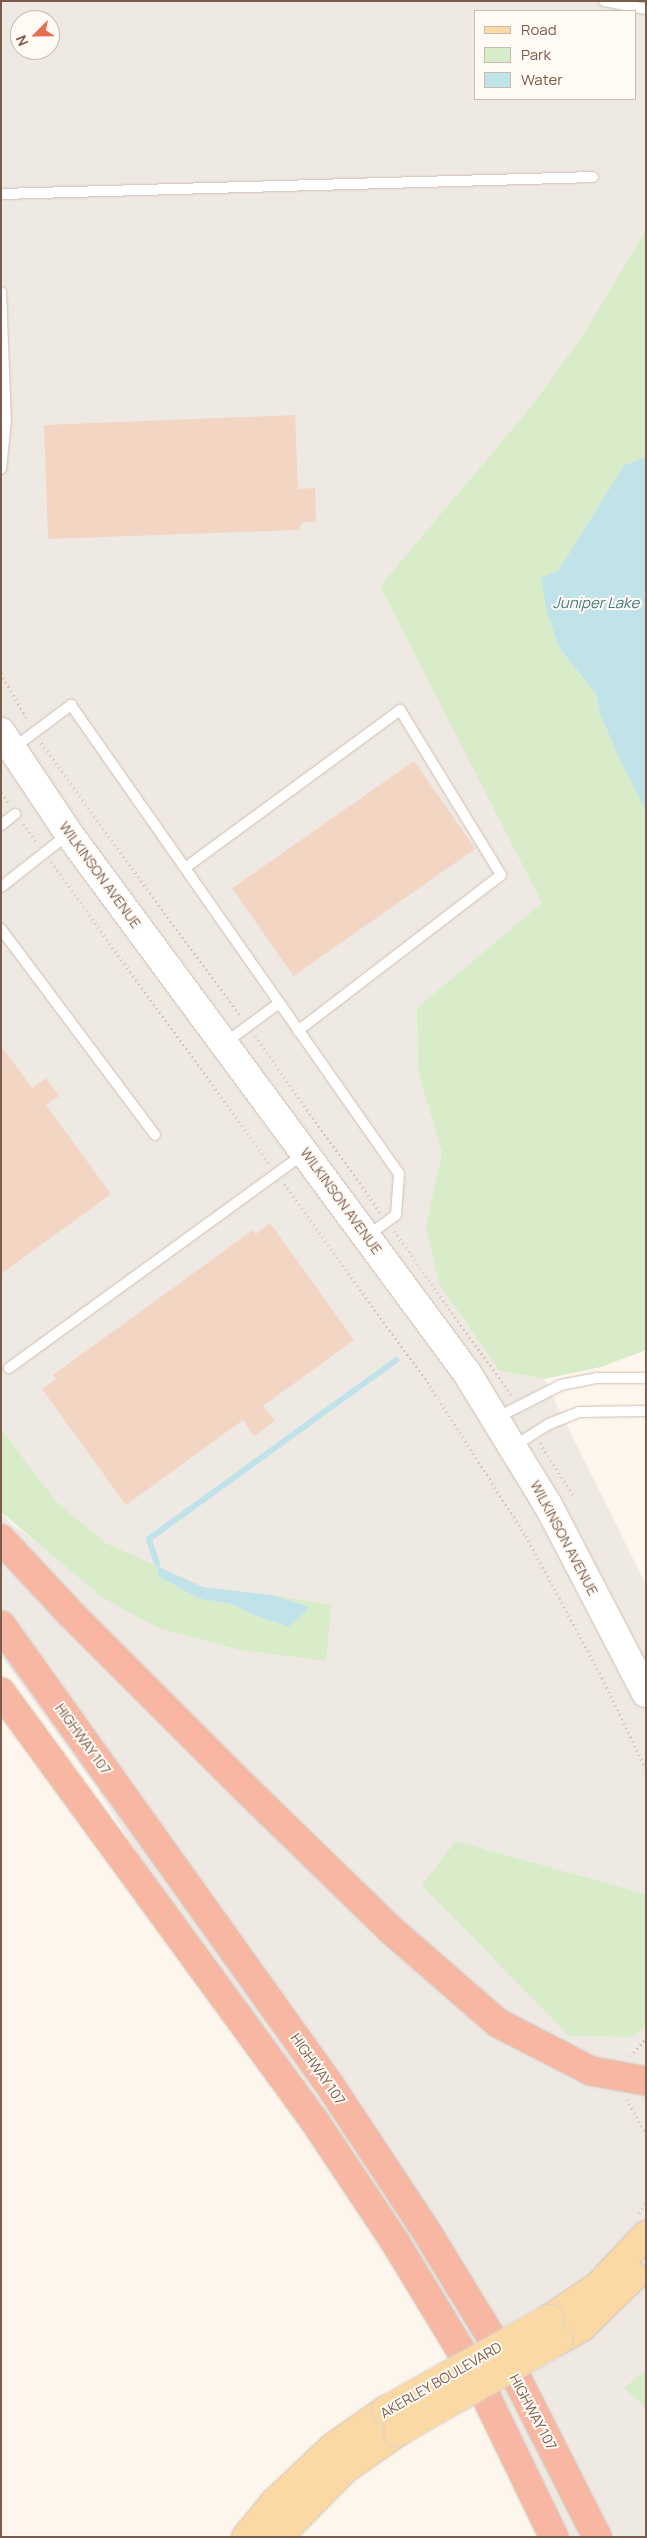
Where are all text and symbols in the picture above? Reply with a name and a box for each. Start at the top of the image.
north arrow [10,10,60,60]
legend [474,10,637,100]
text: Road [521,19,557,40]
text: N [11,32,32,49]
text: Park [521,44,551,65]
text: Water [521,69,563,90]
water label: Juniper Lake [553,594,639,612]
street label: WILKINSON AVENUE [56,818,144,932]
street label: WILKINSON AVENUE [297,1144,385,1258]
street label: WILKINSON AVENUE [527,1478,601,1598]
street label: HIGHWAY 107 [51,1700,115,1778]
street label: HIGHWAY 107 [287,2030,349,2108]
street label: AKERLEY BOULEVARD [377,2338,505,2422]
street label: HIGHWAY 107 [506,2371,560,2453]

